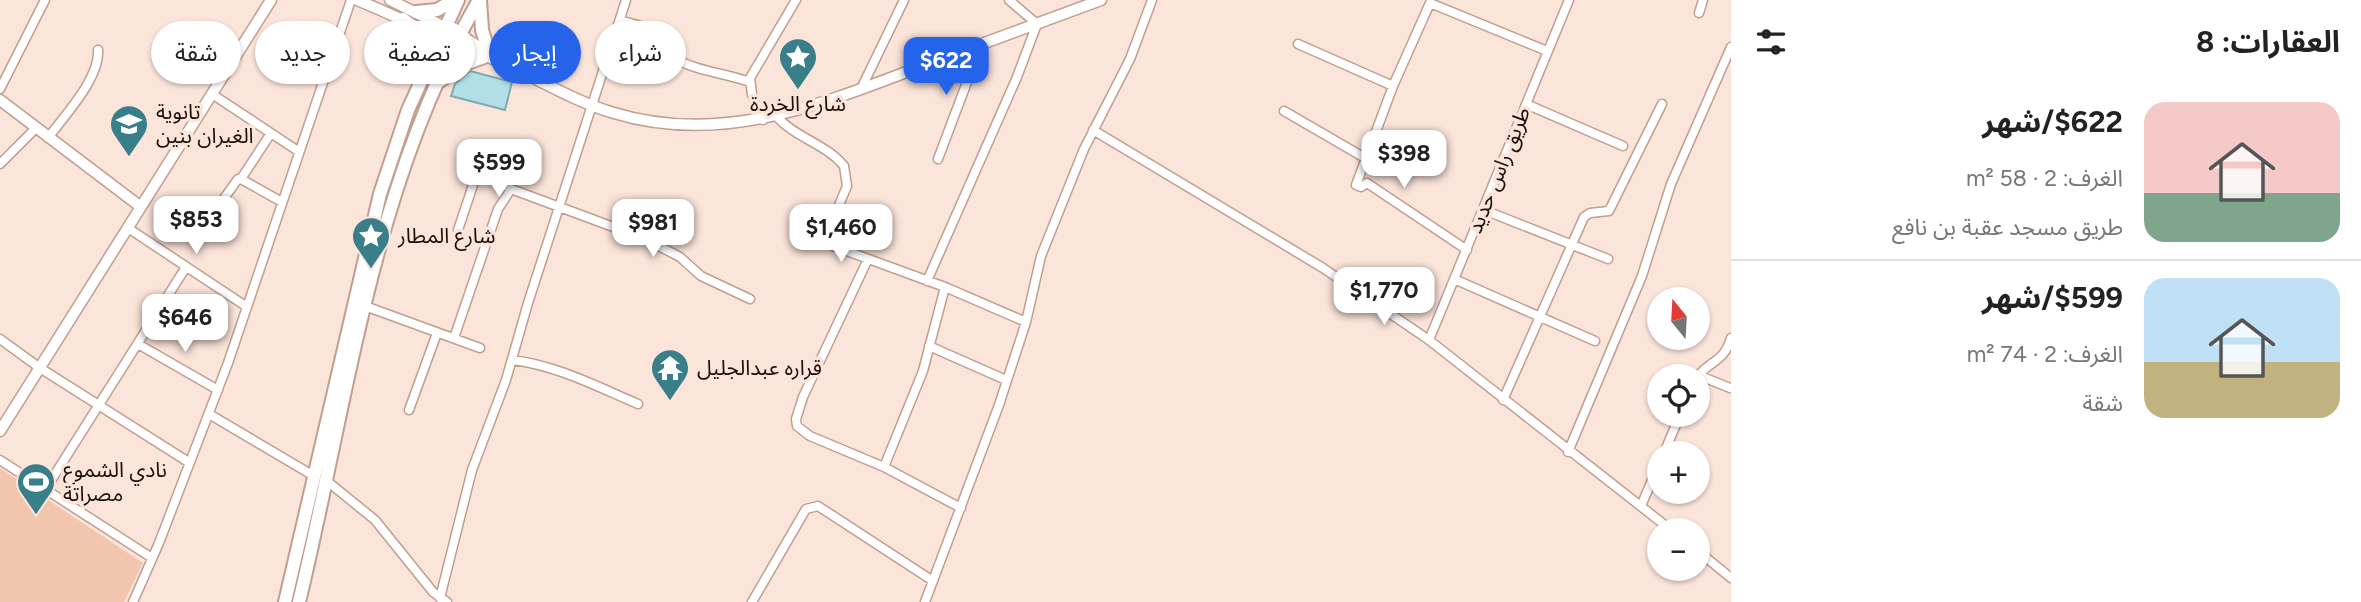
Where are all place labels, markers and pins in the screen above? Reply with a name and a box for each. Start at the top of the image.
place icon: شارع الخردة [777,36,819,91]
pin: $622 [905,38,987,97]
place label: شارع الخردة [750,91,846,119]
place label: تانوية الغيران بنين [156,99,254,148]
school or university icon: تانوية الغيران بنين [108,103,150,158]
pin: $398 [1363,130,1445,190]
pin: $599 [458,140,540,199]
pin: $853 [155,196,237,256]
pin: $981 [612,200,694,259]
pin: $1,460 [784,204,898,264]
place icon: شارع المطار [350,215,392,270]
place label: شارع المطار [397,223,495,251]
pin: $1,770 [1327,268,1441,327]
pin: $646 [144,294,226,354]
temple icon: قراره عبدالجليل [649,347,691,402]
place label: قراره عبدالجليل [697,355,822,380]
place label: نادي الشموع مصراتة [63,457,167,506]
sports icon: نادي الشموع مصراتة [15,461,57,516]

